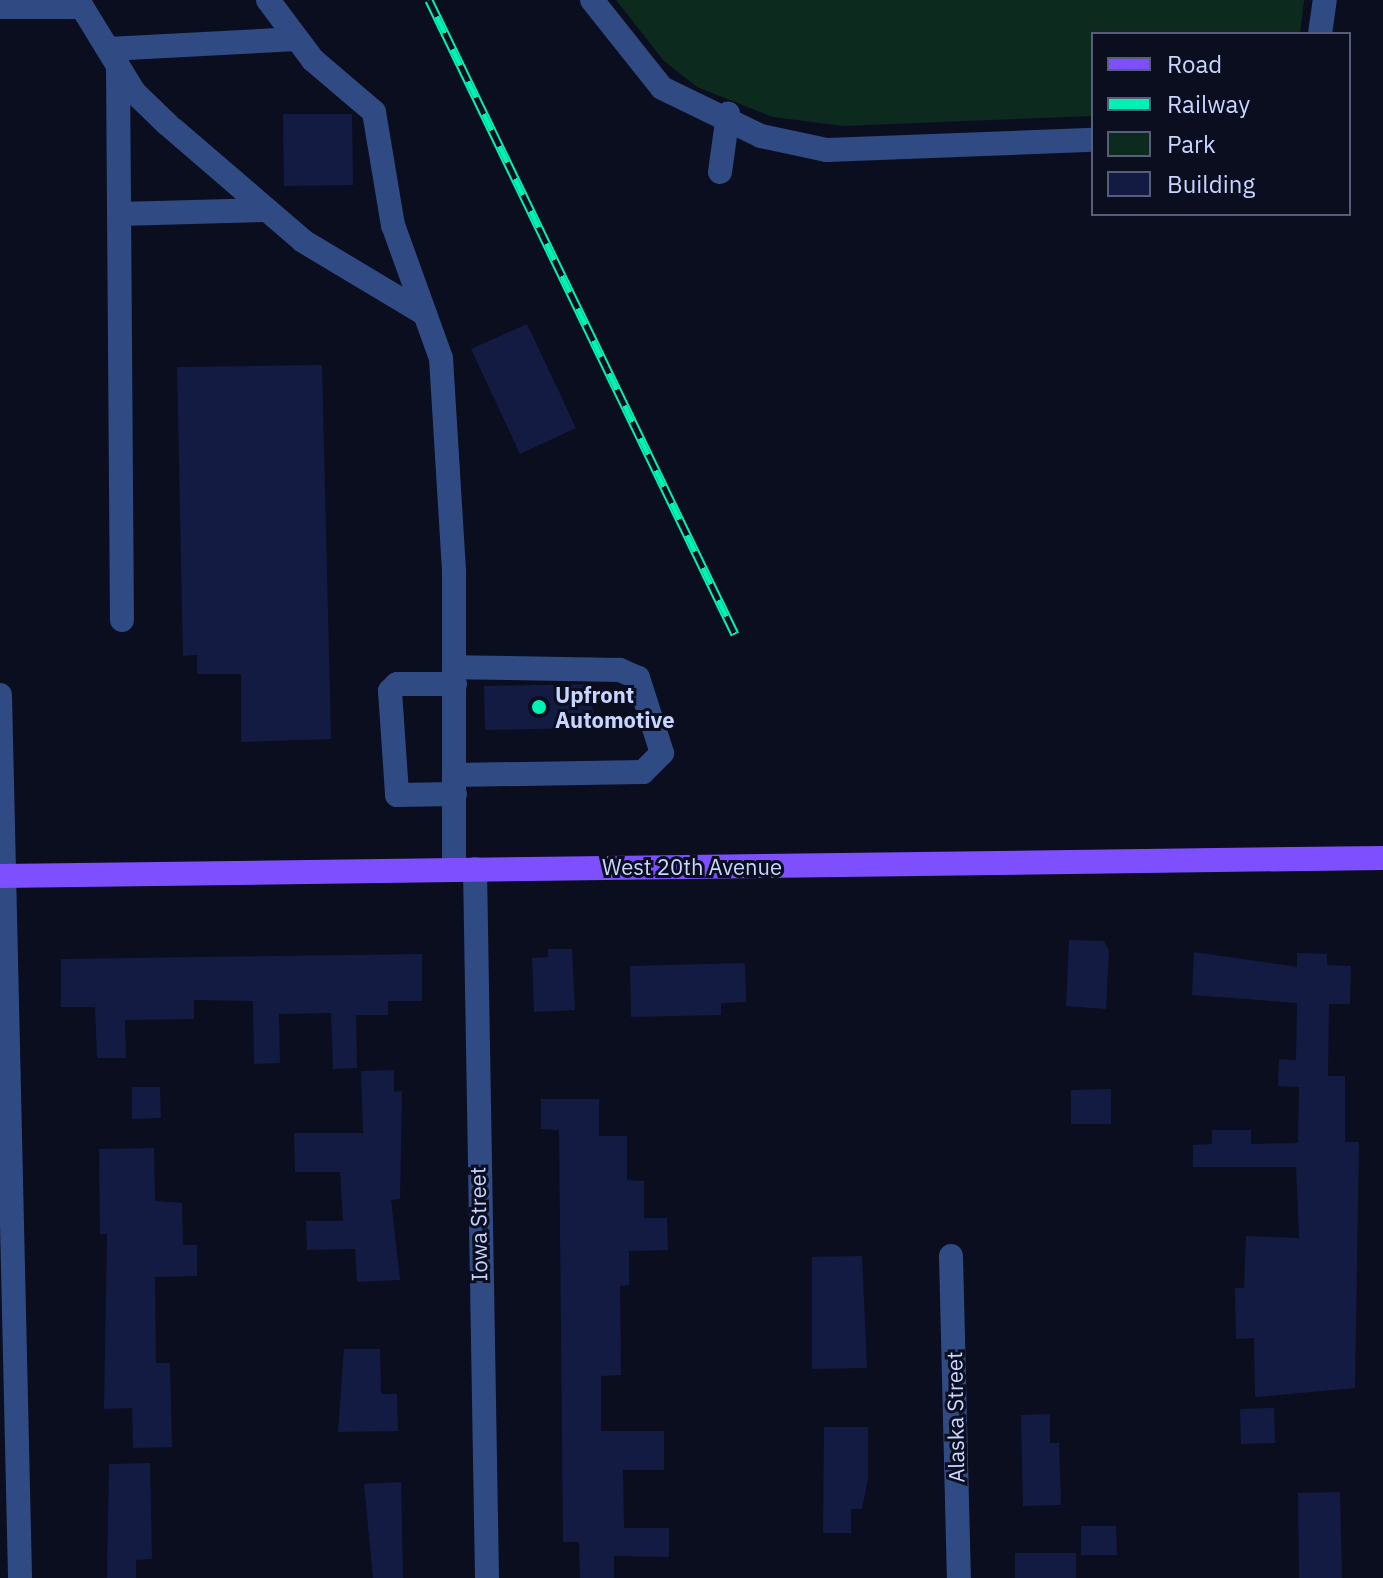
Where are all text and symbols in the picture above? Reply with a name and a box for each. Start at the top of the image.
legend [1091,32,1351,216]
text: Road [1167,48,1222,80]
text: Railway [1167,88,1250,120]
text: Park [1167,128,1216,160]
text: Building [1167,168,1255,200]
place label: Upfront Automotive [555,681,675,732]
marker: Upfront Automotive [530,698,548,716]
street label: West 20th Avenue [602,854,782,880]
street label: Iowa Street [464,1166,492,1282]
street label: Alaska Street [941,1351,969,1483]

